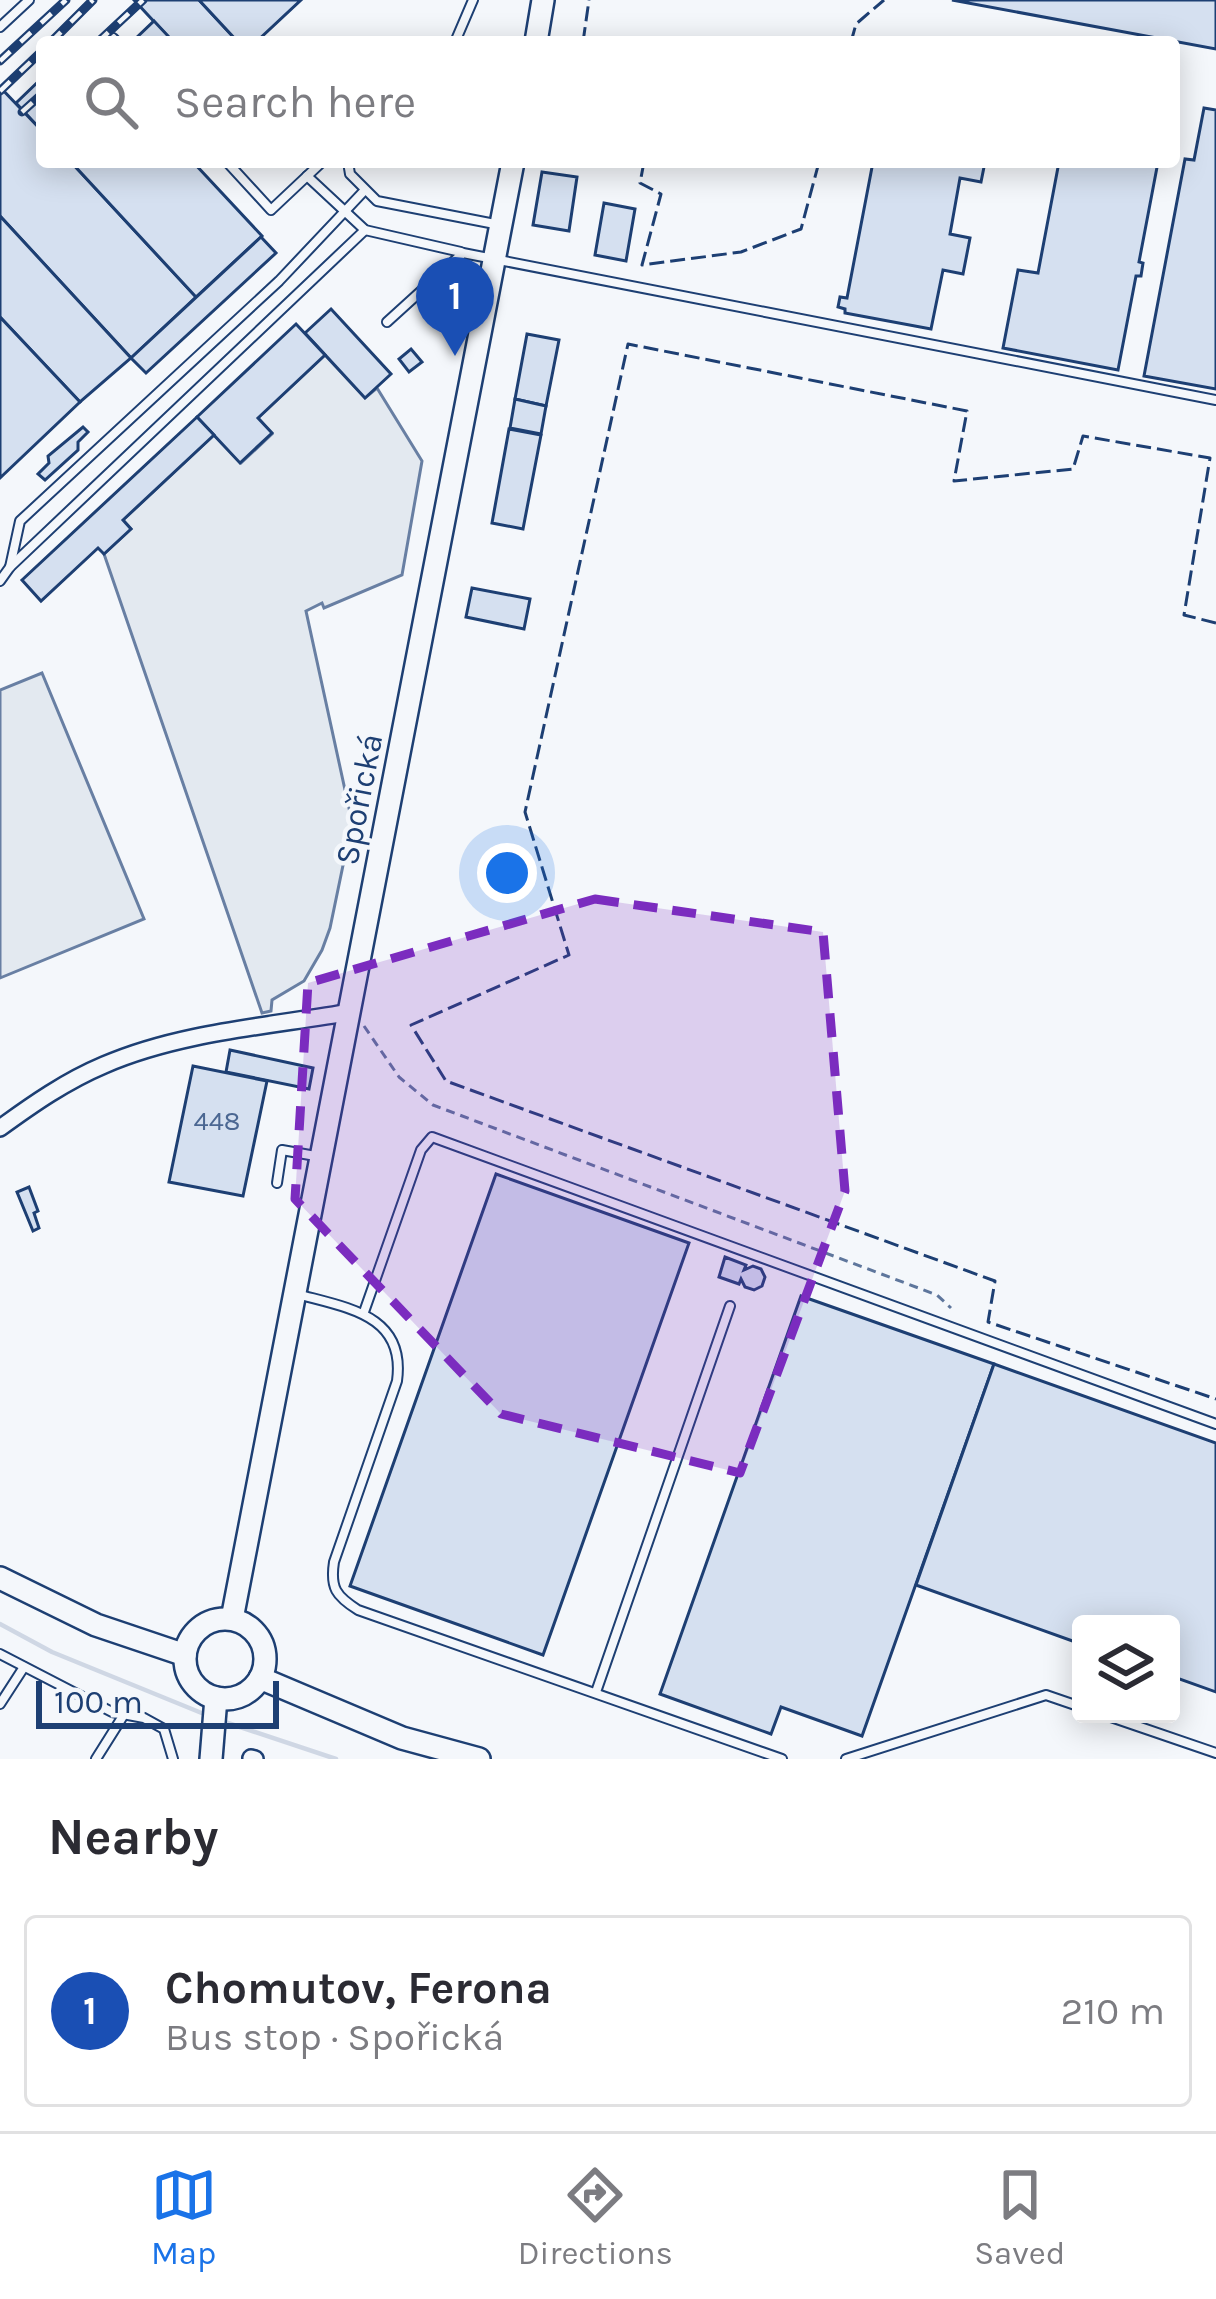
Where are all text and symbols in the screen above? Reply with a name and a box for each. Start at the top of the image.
search box [36,36,1180,168]
icon: search [78,69,144,135]
text: Search here [174,76,416,128]
pin: 1 [416,257,494,356]
street label: Spořická [328,730,390,868]
your location [477,843,537,903]
house number: 448 [194,1105,240,1137]
map controls [1072,1615,1180,1723]
button: layers [1072,1615,1180,1723]
scale bar [36,1675,279,1728]
text: 100 m [54,1683,143,1721]
text: Nearby [48,1807,218,1867]
text: Chomutov, Ferona [165,1962,552,2014]
text: 1 [83,1988,97,2034]
text: 210 m [1061,1988,1165,2034]
text: Bus stop · Spořická [165,2014,504,2060]
tab: Map [151,2162,217,2272]
tab: Directions [518,2162,673,2272]
tab: Saved [974,2162,1065,2272]

